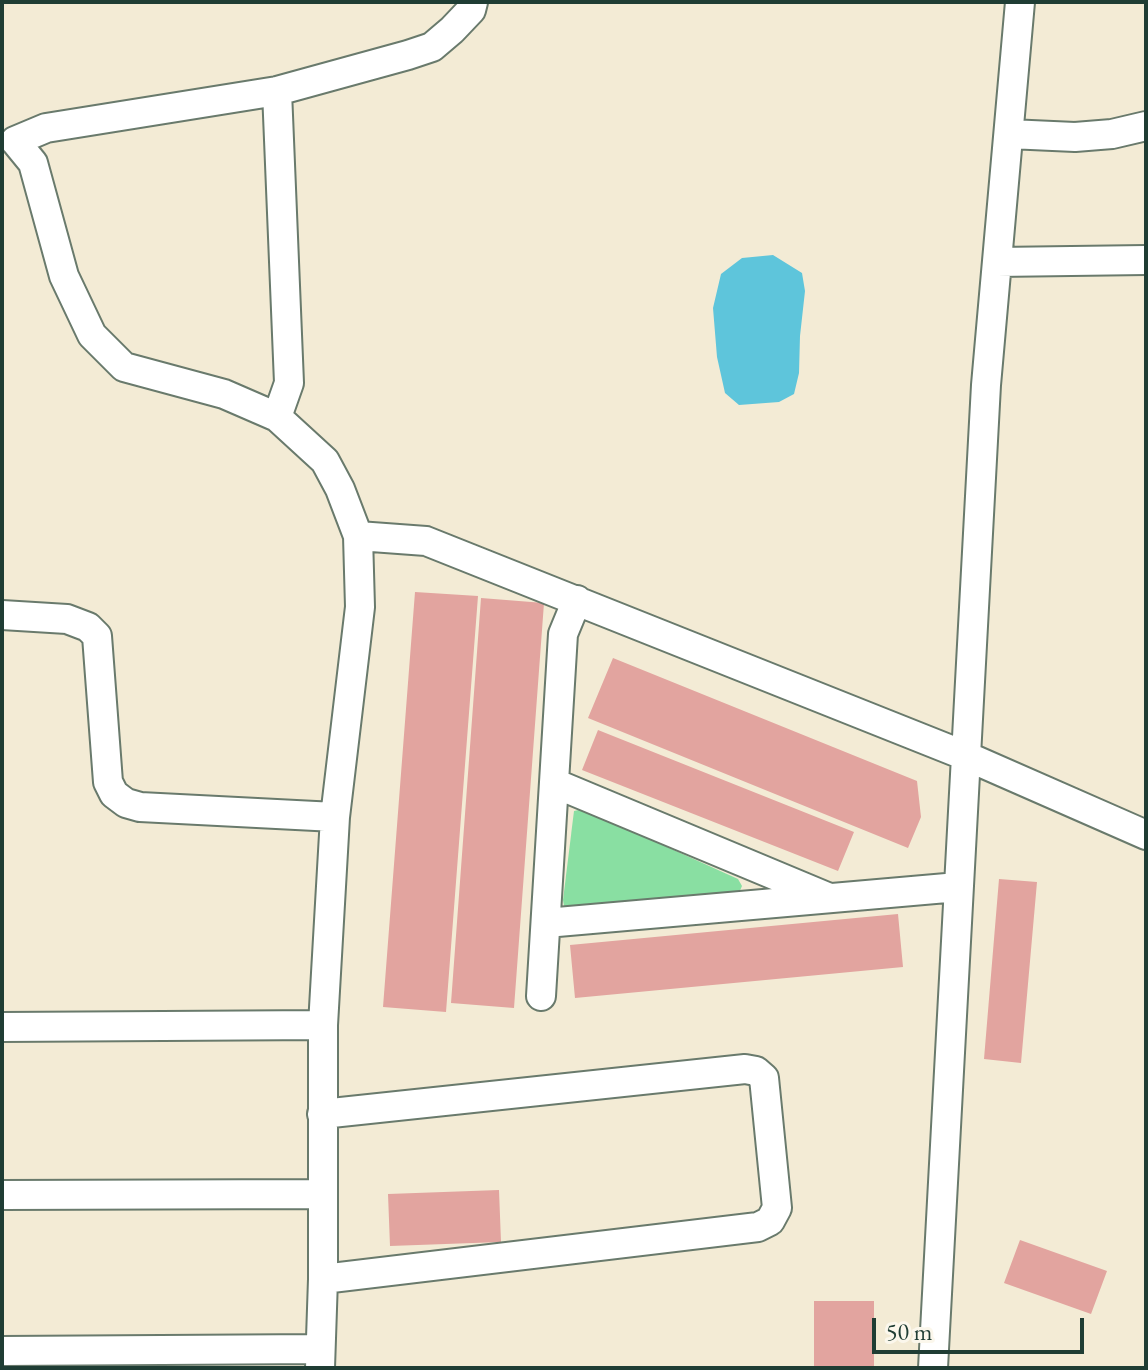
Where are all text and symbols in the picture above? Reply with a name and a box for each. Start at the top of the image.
scale bar [876,1302,1088,1352]
text: 50 m [886,1316,933,1347]

